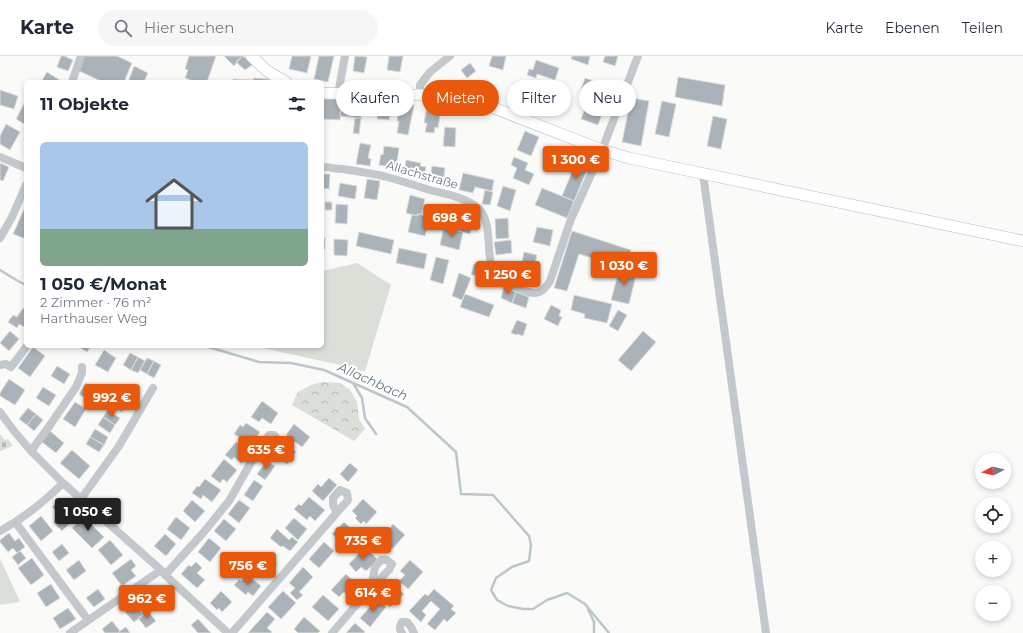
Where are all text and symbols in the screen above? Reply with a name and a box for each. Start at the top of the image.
search box [98,10,378,46]
text: Karte [20,16,74,39]
icon: search [112,17,134,39]
text: Hier suchen [144,18,234,37]
text: Karte [825,19,863,37]
text: Ebenen [885,19,940,37]
text: Teilen [962,19,1003,37]
chip: Kaufen [336,80,414,116]
chip: Mieten [422,80,499,116]
chip: Filter [507,80,571,116]
chip: Neu [579,80,636,116]
icon: filters [286,93,308,115]
text: 11 Objekte [40,94,129,114]
pin: 1 300 € [539,146,613,180]
text: 1 300 € [552,151,600,167]
street label: Allachstraße [384,157,460,192]
icon: home [138,168,210,240]
pin: 698 € [424,204,480,238]
text: 698 € [432,209,472,225]
pin: 1 030 € [587,252,661,286]
text: 1 030 € [600,257,648,273]
pin: 1 250 € [471,261,545,295]
text: 1 250 € [484,266,532,282]
text: 1 050 €/Monat [40,274,167,294]
text: 2 Zimmer · 76 m² [40,294,152,310]
text: Harthauser Weg [40,310,147,326]
water label: Allachbach [335,358,410,404]
pin: 992 € [84,384,140,418]
text: 992 € [93,389,131,405]
pin: 635 € [238,436,294,470]
text: 635 € [247,441,285,457]
north arrow [975,453,1011,489]
map controls [975,453,1011,621]
button: locate [975,497,1011,533]
pin: 1 050 € [51,498,125,532]
text: 1 050 € [64,503,112,519]
pin: 735 € [335,527,391,561]
text: 735 € [344,532,382,548]
button: + [975,541,1011,577]
pin: 756 € [220,552,276,586]
text: 756 € [229,557,267,573]
pin: 614 € [345,579,401,613]
text: 614 € [355,584,391,600]
pin: 962 € [119,585,175,619]
button: − [975,585,1011,621]
text: 962 € [128,590,166,606]

